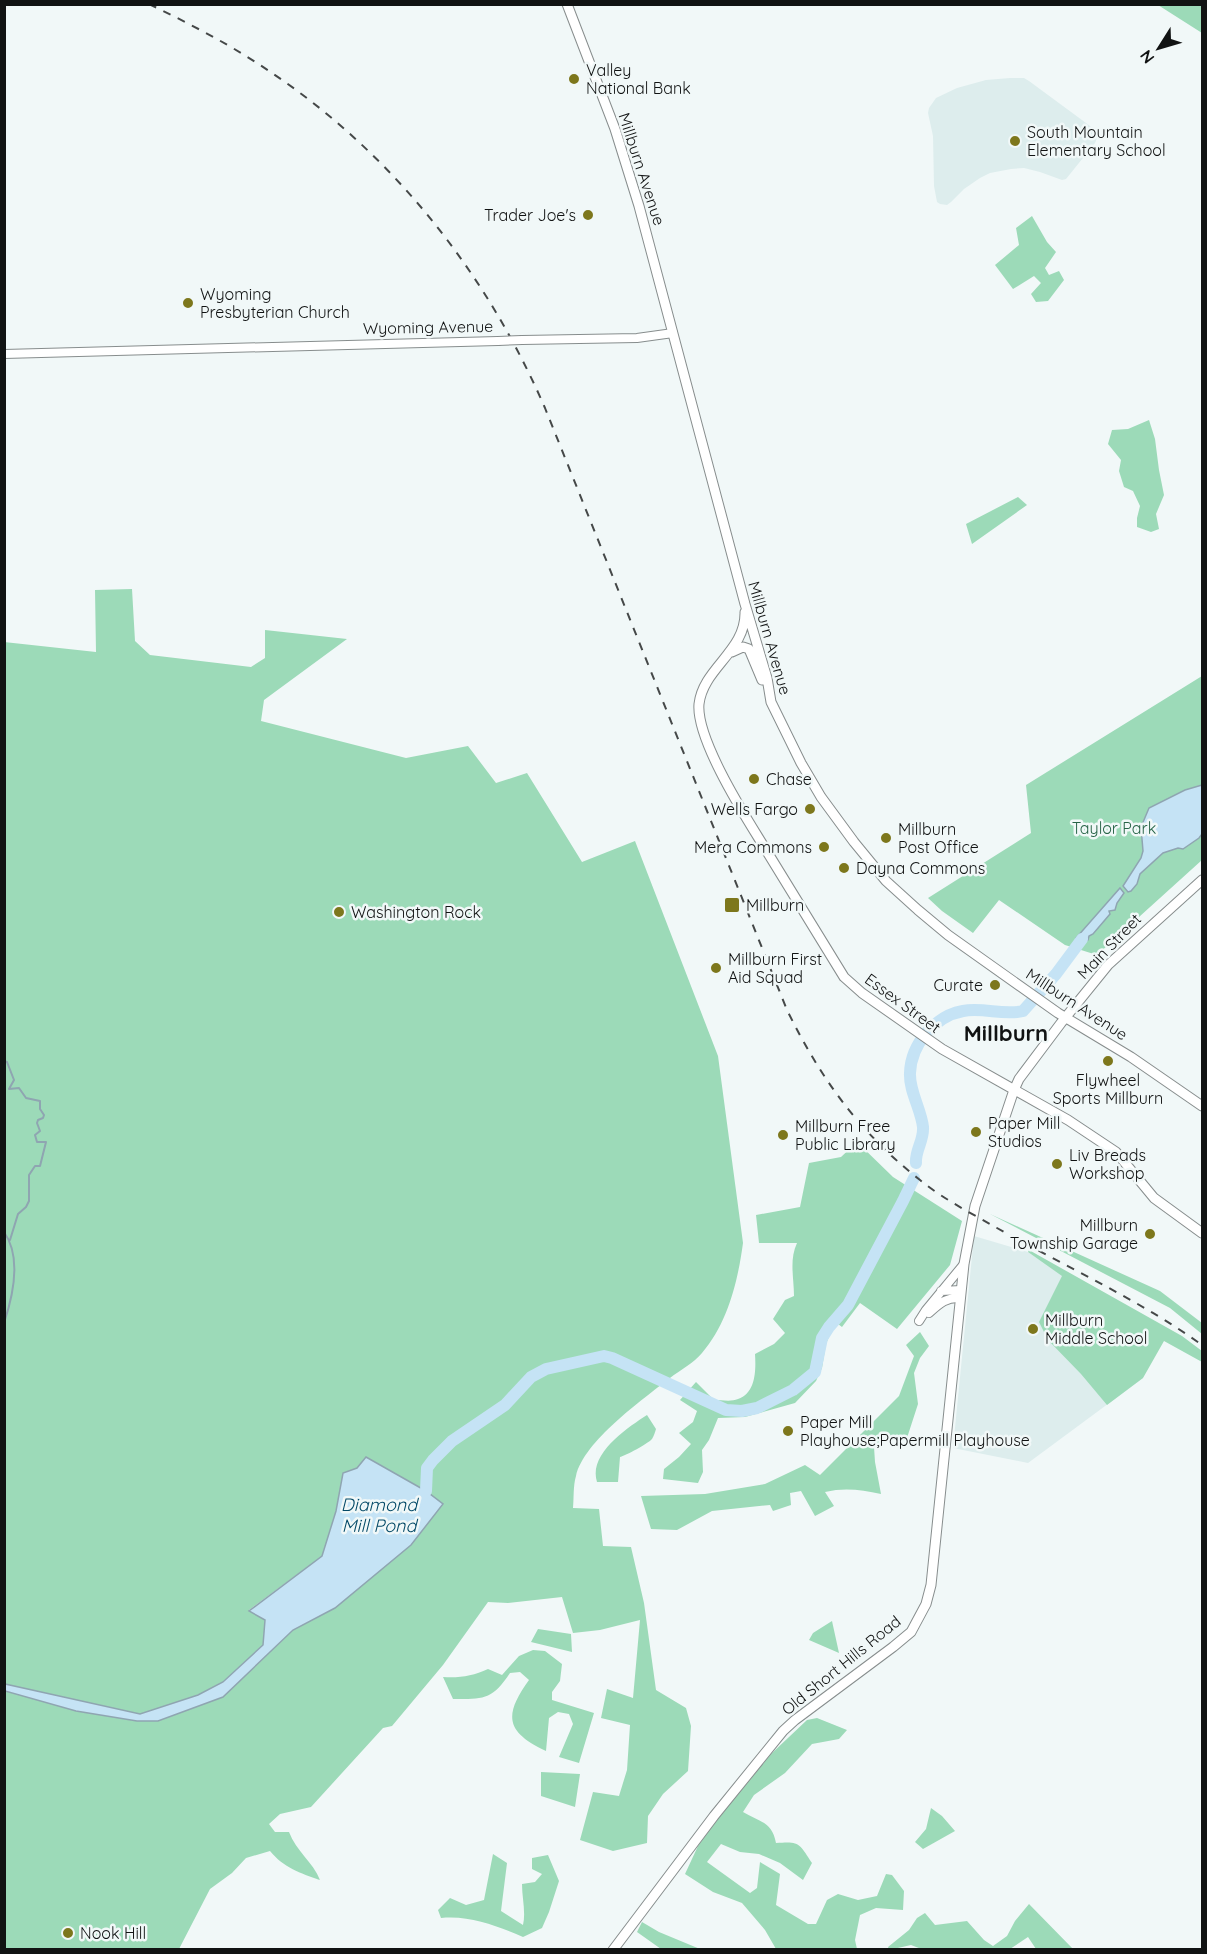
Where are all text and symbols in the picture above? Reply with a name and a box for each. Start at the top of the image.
north arrow [1129,18,1189,78]
text: N [1135,46,1159,68]
place label: Valley National Bank [586,60,691,98]
marker: Valley National Bank [567,72,581,86]
street label: Millburn Avenue [614,110,670,228]
place label: South Mountain Elementary School [1027,122,1166,160]
marker: South Mountain Elementary School [1008,134,1022,148]
place label: Trader Joe's [484,205,576,225]
marker: Trader Joe's [581,208,595,222]
place label: Wyoming Presbyterian Church [200,284,350,322]
marker: Wyoming Presbyterian Church [181,296,195,310]
street label: Wyoming Avenue [363,316,493,338]
street label: Millburn Avenue [744,579,796,697]
place label: Chase [766,769,812,789]
marker: Chase [747,772,761,786]
place label: Wells Fargo [711,799,798,819]
marker: Wells Fargo [803,802,817,816]
park label: Taylor Park [1072,818,1156,838]
place label: Millburn Post Office [898,819,979,857]
marker: Millburn Post Office [879,831,893,845]
place label: Mera Commons [694,837,812,857]
marker: Mera Commons [817,840,831,854]
place label: Dayna Commons [856,858,985,878]
marker: Dayna Commons [837,861,851,875]
place label: Millburn [746,895,804,915]
marker: Millburn [723,896,741,914]
place label: Washington Rock [351,902,481,922]
marker: Washington Rock [332,905,346,919]
street label: Main Street [1073,909,1145,983]
place label: Millburn First Aid Squad [728,949,822,987]
marker: Millburn First Aid Squad [709,961,723,975]
street label: Millburn Avenue [1022,964,1132,1044]
street label: Essex Street [861,969,945,1037]
place label: Curate [933,975,983,995]
marker: Curate [988,978,1002,992]
district label: Millburn [964,1019,1048,1047]
marker: Flywheel Sports Millburn [1101,1054,1115,1068]
place label: Flywheel Sports Millburn [1053,1070,1163,1108]
place label: Paper Mill Studios [988,1113,1060,1151]
place label: Millburn Free Public Library [795,1116,896,1154]
marker: Paper Mill Studios [969,1125,983,1139]
marker: Millburn Free Public Library [776,1128,790,1142]
place label: Liv Breads Workshop [1069,1145,1146,1183]
marker: Liv Breads Workshop [1050,1157,1064,1171]
place label: Millburn Township Garage [1010,1215,1138,1253]
marker: Millburn Township Garage [1143,1227,1157,1241]
place label: Millburn Middle School [1045,1310,1147,1348]
marker: Millburn Middle School [1026,1322,1040,1336]
place label: Paper Mill Playhouse;Papermill Playhouse [800,1412,1030,1450]
marker: Paper Mill Playhouse;Papermill Playhouse [781,1424,795,1438]
water label: Diamond Mill Pond [341,1493,419,1537]
street label: Old Short Hills Road [777,1611,905,1719]
place label: Nook Hill [80,1923,146,1943]
marker: Nook Hill [61,1926,75,1940]

